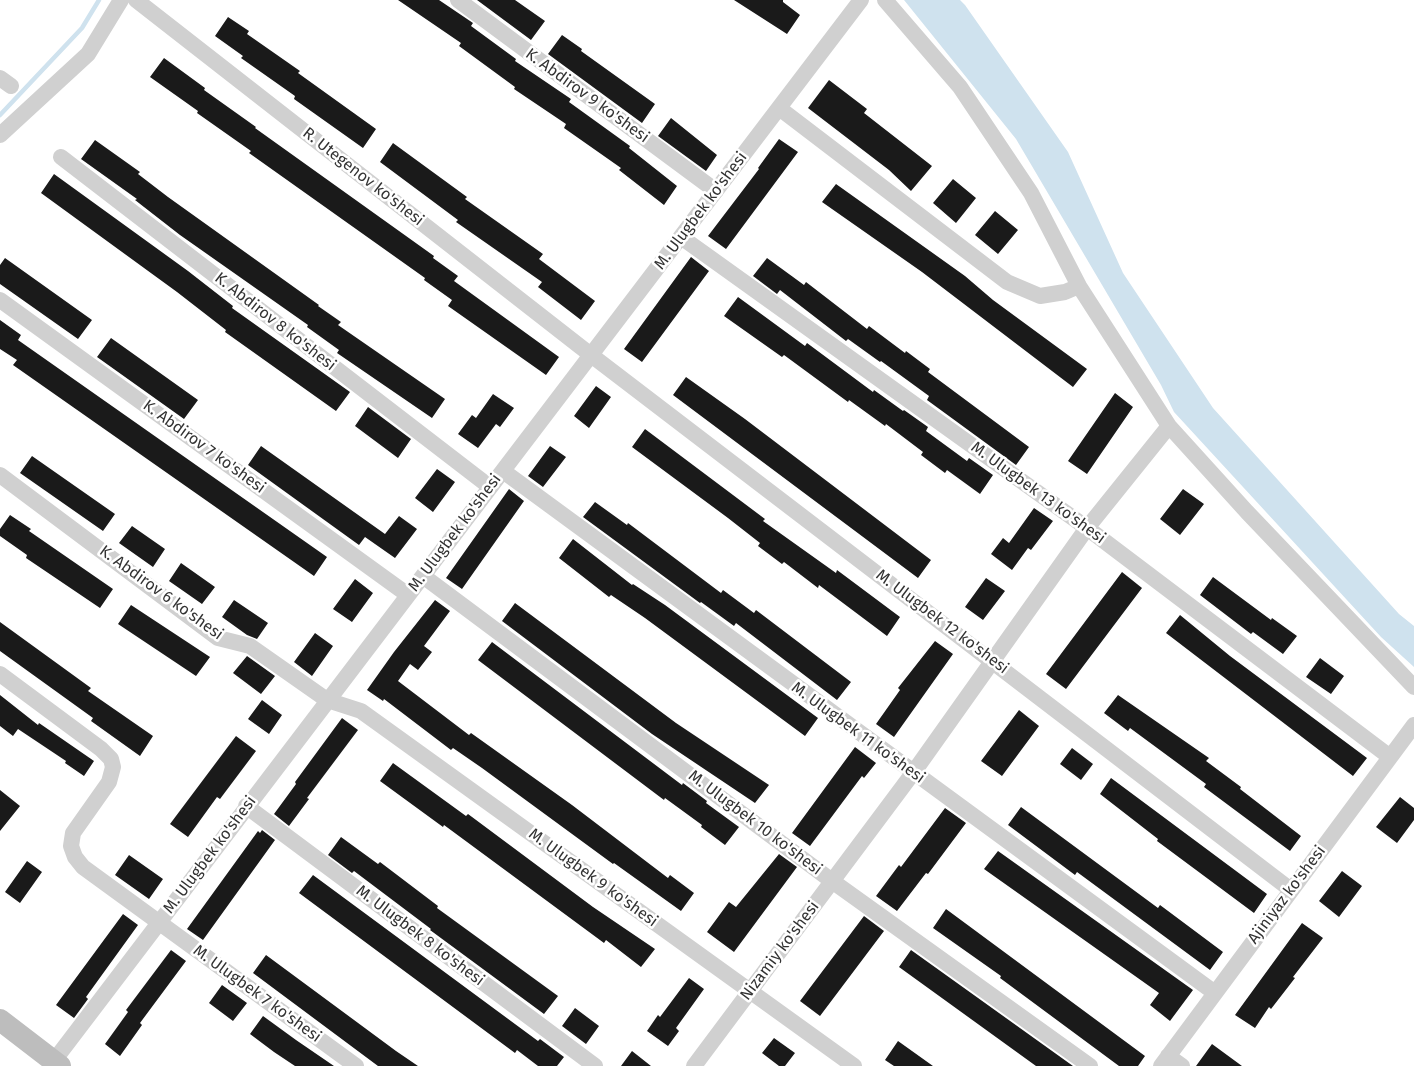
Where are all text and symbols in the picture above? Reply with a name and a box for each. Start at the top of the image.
street label: K. Abdirov 9 ko'shesi [521,45,653,147]
street label: R. Utegenov ko'shesi [299,124,427,230]
street label: M. Ulugbek ko'shesi [651,148,751,274]
street label: K. Abdirov 8 ko'shesi [211,269,339,375]
street label: K. Abdirov 7 ko'shesi [139,396,269,498]
street label: M. Ulugbek 13 ko'shesi [967,438,1109,548]
street label: M. Ulugbek ko'shesi [405,470,505,596]
street label: K. Abdirov 6 ko'shesi [95,542,227,644]
street label: M. Ulugbek 12 ko'shesi [872,566,1012,678]
street label: M. Ulugbek 11 ko'shesi [788,678,928,788]
street label: M. Ulugbek 10 ko'shesi [684,766,826,880]
street label: M. Ulugbek ko'shesi [160,792,260,918]
street label: M. Ulugbek 9 ko'shesi [525,825,661,931]
street label: Ajiniyaz ko'shesi [1244,842,1330,948]
street label: M. Ulugbek 8 ko'shesi [352,882,488,990]
street label: Nizamiy ko'shesi [736,898,824,1004]
street label: M. Ulugbek 7 ko'shesi [189,941,325,1047]

